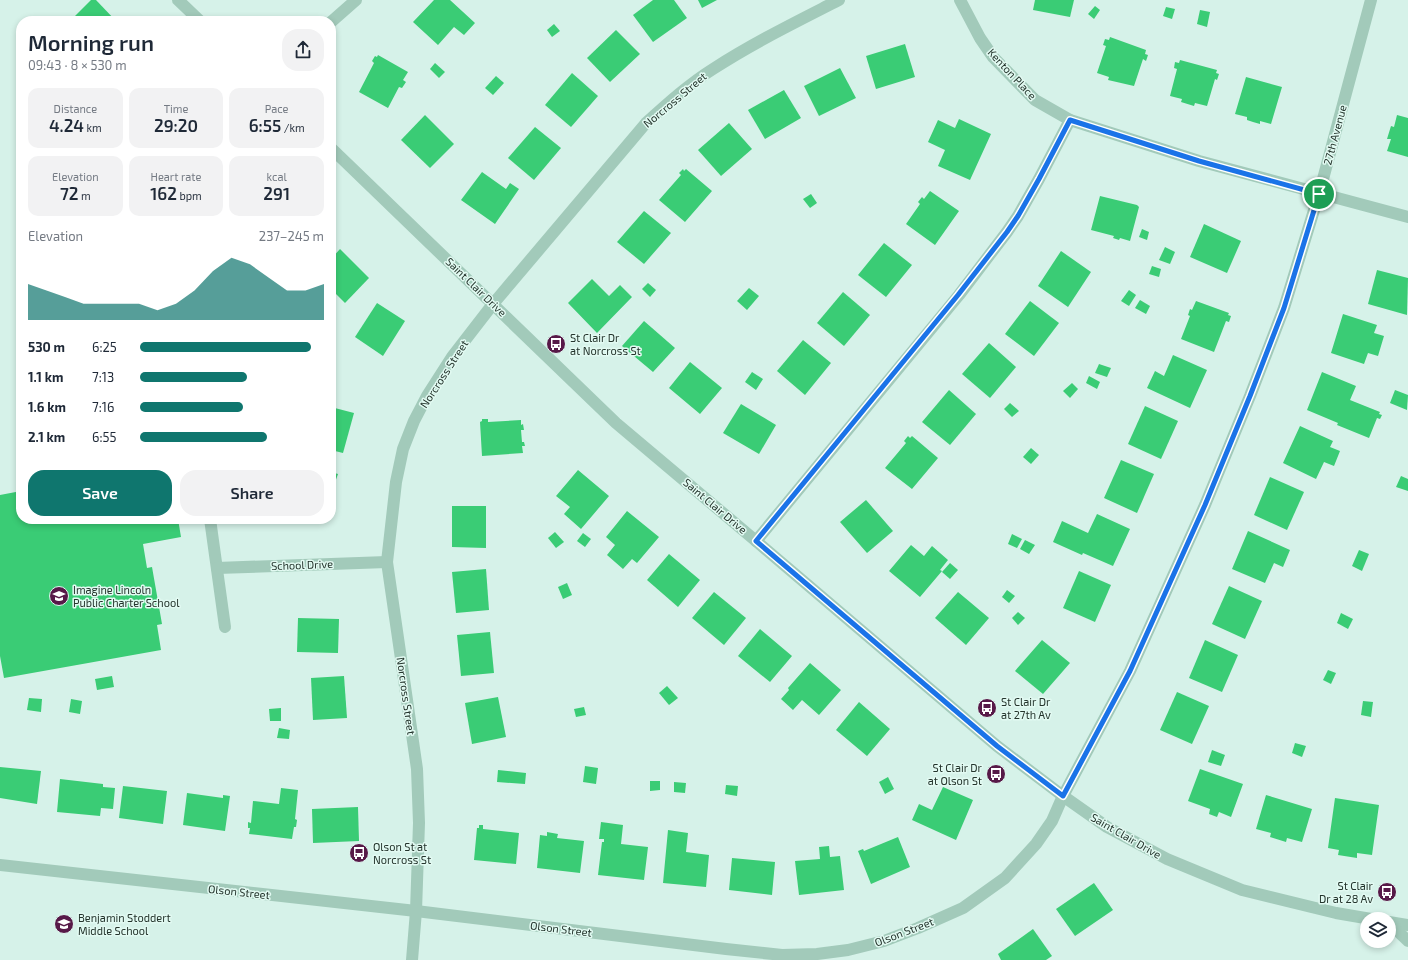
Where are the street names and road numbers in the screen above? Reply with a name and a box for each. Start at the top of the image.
street label: Kenton Place [985,45,1039,102]
street label: Norcross Street [640,69,709,130]
street label: 27th Avenue [1320,103,1349,166]
street label: Saint Clair Drive [443,255,509,319]
street label: Norcross Street [417,337,470,410]
street label: Saint Clair Drive [681,475,750,536]
street label: School Drive [271,557,333,572]
street label: Norcross Street [395,656,418,736]
street label: Saint Clair Drive [1089,810,1164,861]
street label: Olson Street [208,882,270,901]
street label: Olson Street [873,914,935,949]
street label: Olson Street [530,918,593,939]

